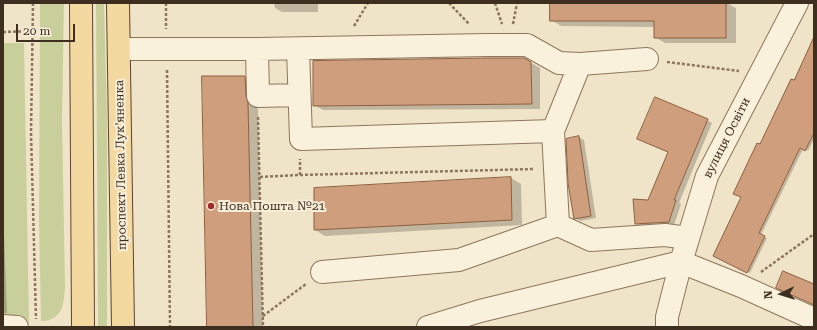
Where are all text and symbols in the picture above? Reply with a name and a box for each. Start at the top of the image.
scale bar [18,16,77,42]
text: 20 m [23,24,50,38]
street label: проспект Левка Лукʼяненка [112,80,130,250]
street label: вулиця Освіти [700,95,754,181]
place label: Нова Пошта №21 [219,199,325,213]
marker: Нова Пошта №21 [206,201,216,211]
north arrow [761,274,801,314]
text: N [762,290,775,300]

